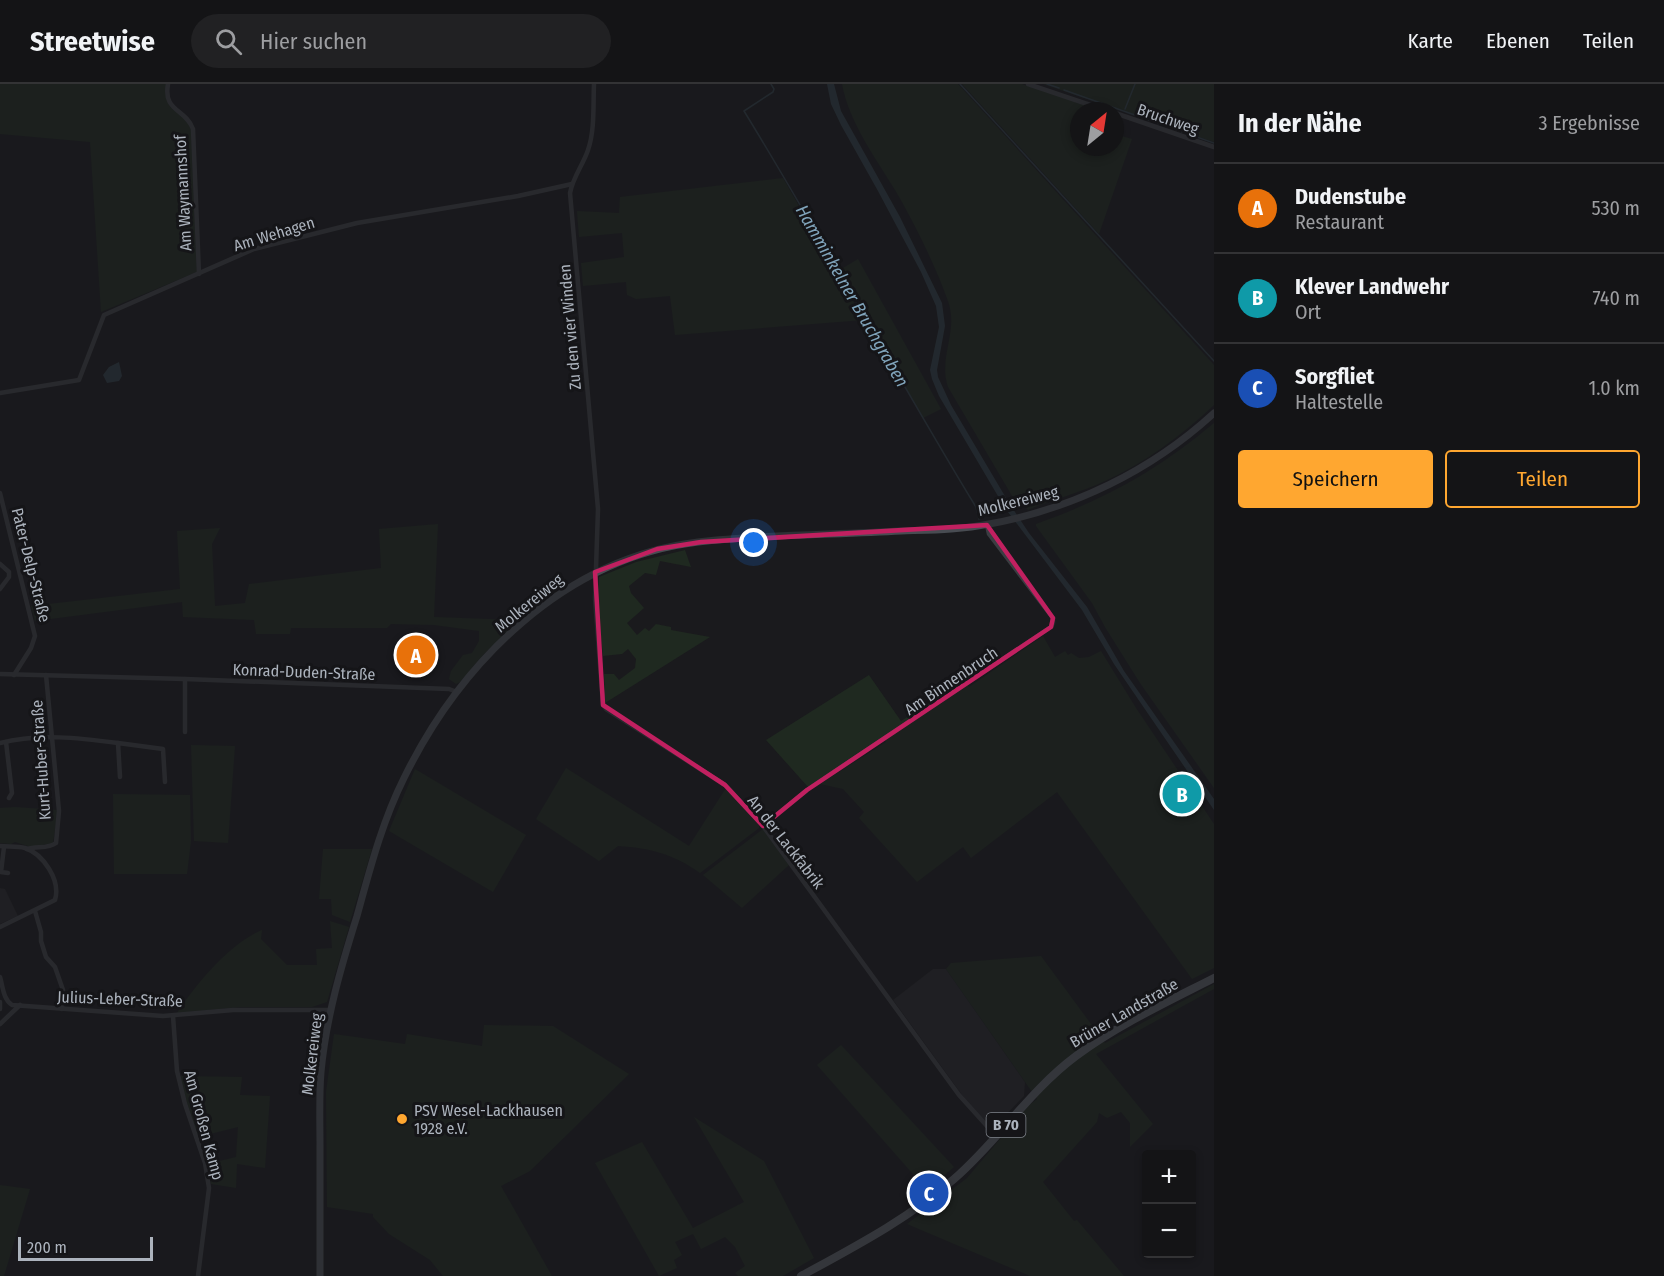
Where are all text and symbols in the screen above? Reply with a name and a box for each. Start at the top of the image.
search box [191,14,611,68]
text: Streetwise [30,25,155,58]
icon: search [212,25,245,58]
text: Hier suchen [260,28,367,55]
text: Karte [1407,28,1453,54]
text: Ebenen [1486,28,1550,54]
text: Teilen [1583,28,1634,54]
street label: Bruchweg [1135,100,1202,139]
north arrow [1070,102,1124,156]
text: In der Nähe [1238,108,1362,139]
text: 3 Ergebnisse [1538,111,1640,135]
street label: Am Waymannshof [170,133,196,252]
text: Dudenstube [1295,183,1406,210]
text: A [1252,196,1263,220]
text: 530 m [1591,196,1640,220]
water label: Hamminkelner Bruchgraben [791,201,913,391]
text: Restaurant [1295,210,1384,234]
street label: Am Wehagen [231,213,317,255]
street label: Zu den vier Winden [555,264,585,390]
text: Klever Landwehr [1295,273,1449,300]
text: B [1252,286,1263,310]
text: 740 m [1592,286,1640,310]
text: Ort [1295,300,1321,324]
text: Sorgfliet [1295,363,1374,390]
text: C [1252,376,1263,400]
text: 1.0 km [1588,376,1640,400]
text: Haltestelle [1295,390,1383,414]
button: Speichern [1238,450,1433,508]
button: Teilen [1445,450,1640,508]
street label: Molkereiweg [976,482,1061,520]
street label: Pater-Delp-Straße [8,506,54,624]
your location [739,528,768,557]
street label: Molkereiweg [491,569,567,636]
pin: A [396,632,436,678]
street label: Am Binnenbruch [901,643,1001,719]
street label: Konrad-Duden-Straße [232,660,376,684]
street label: Kurt-Huber-Straße [27,699,55,821]
pin: B [1162,772,1202,816]
street label: An der Lackfabrik [744,791,829,893]
street label: Brüner Landstraße [1067,974,1182,1052]
street label: Julius-Leber-Straße [57,987,183,1011]
street label: Molkereiweg [298,1012,326,1096]
street label: Am Großen Kamp [180,1068,228,1182]
place label: PSV Wesel-Lackhausen 1928 e.V. [414,1101,563,1138]
marker: PSV Wesel-Lackhausen 1928 e.V. [395,1112,409,1126]
road number: B 70 [986,1113,1026,1137]
map controls [1142,1150,1196,1258]
button: + [1142,1150,1196,1204]
pin: C [910,1170,948,1216]
button: − [1142,1204,1196,1258]
scale bar [18,1234,153,1262]
text: 200 m [27,1238,67,1257]

